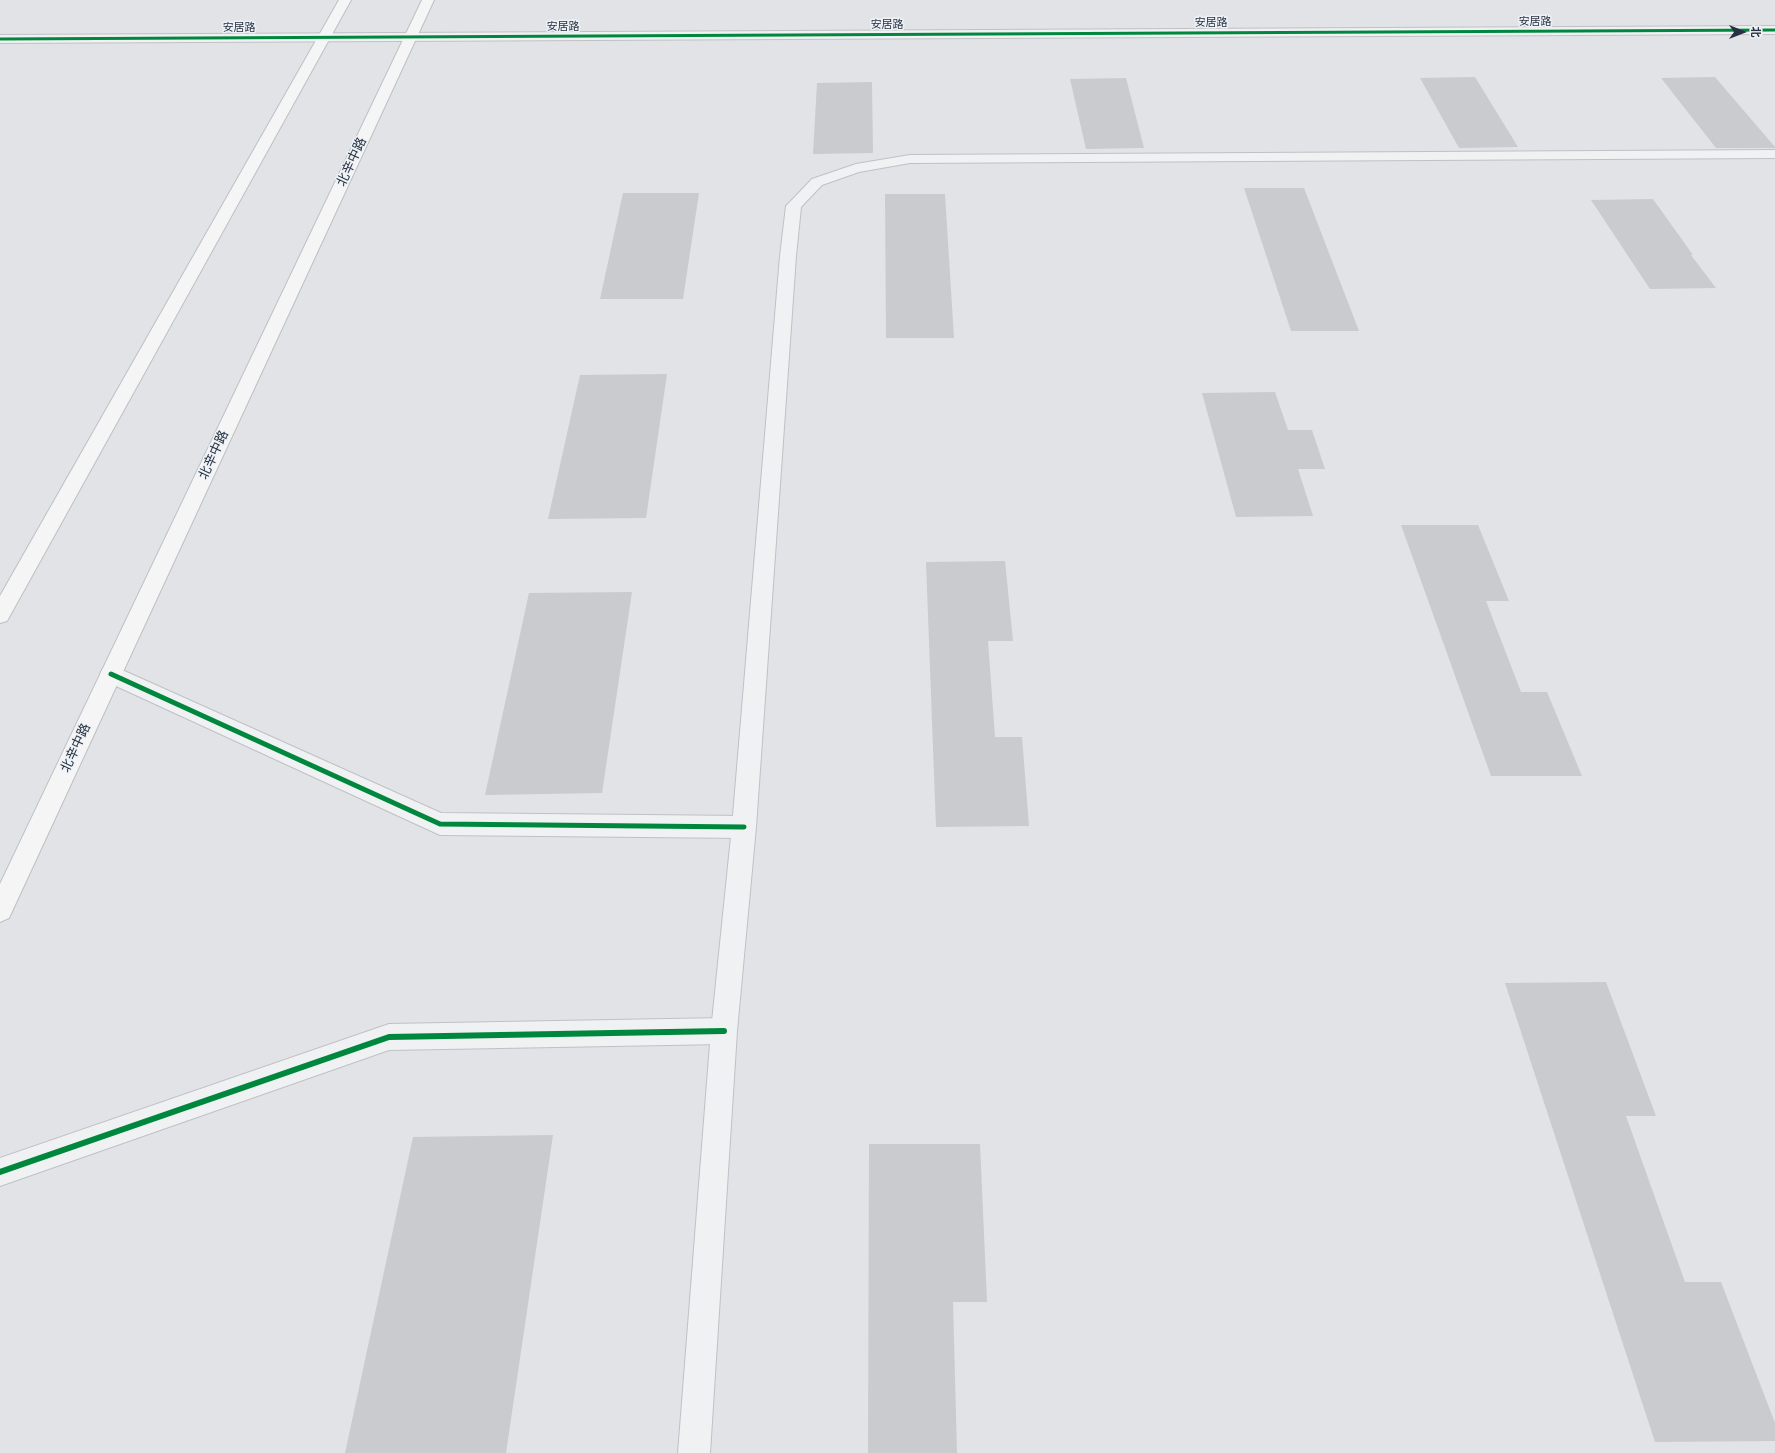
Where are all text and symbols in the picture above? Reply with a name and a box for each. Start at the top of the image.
north arrow [1723,12,1763,52]
street label: 安居路 [1519,15,1551,29]
street label: 安居路 [1195,16,1227,30]
street label: 安居路 [871,18,903,32]
street label: 安居路 [547,20,579,34]
street label: 安居路 [223,21,255,35]
text: 北 [1749,27,1762,38]
street label: 北辛中路 [334,135,370,189]
street label: 北辛中路 [196,428,232,482]
street label: 北辛中路 [58,721,94,775]

